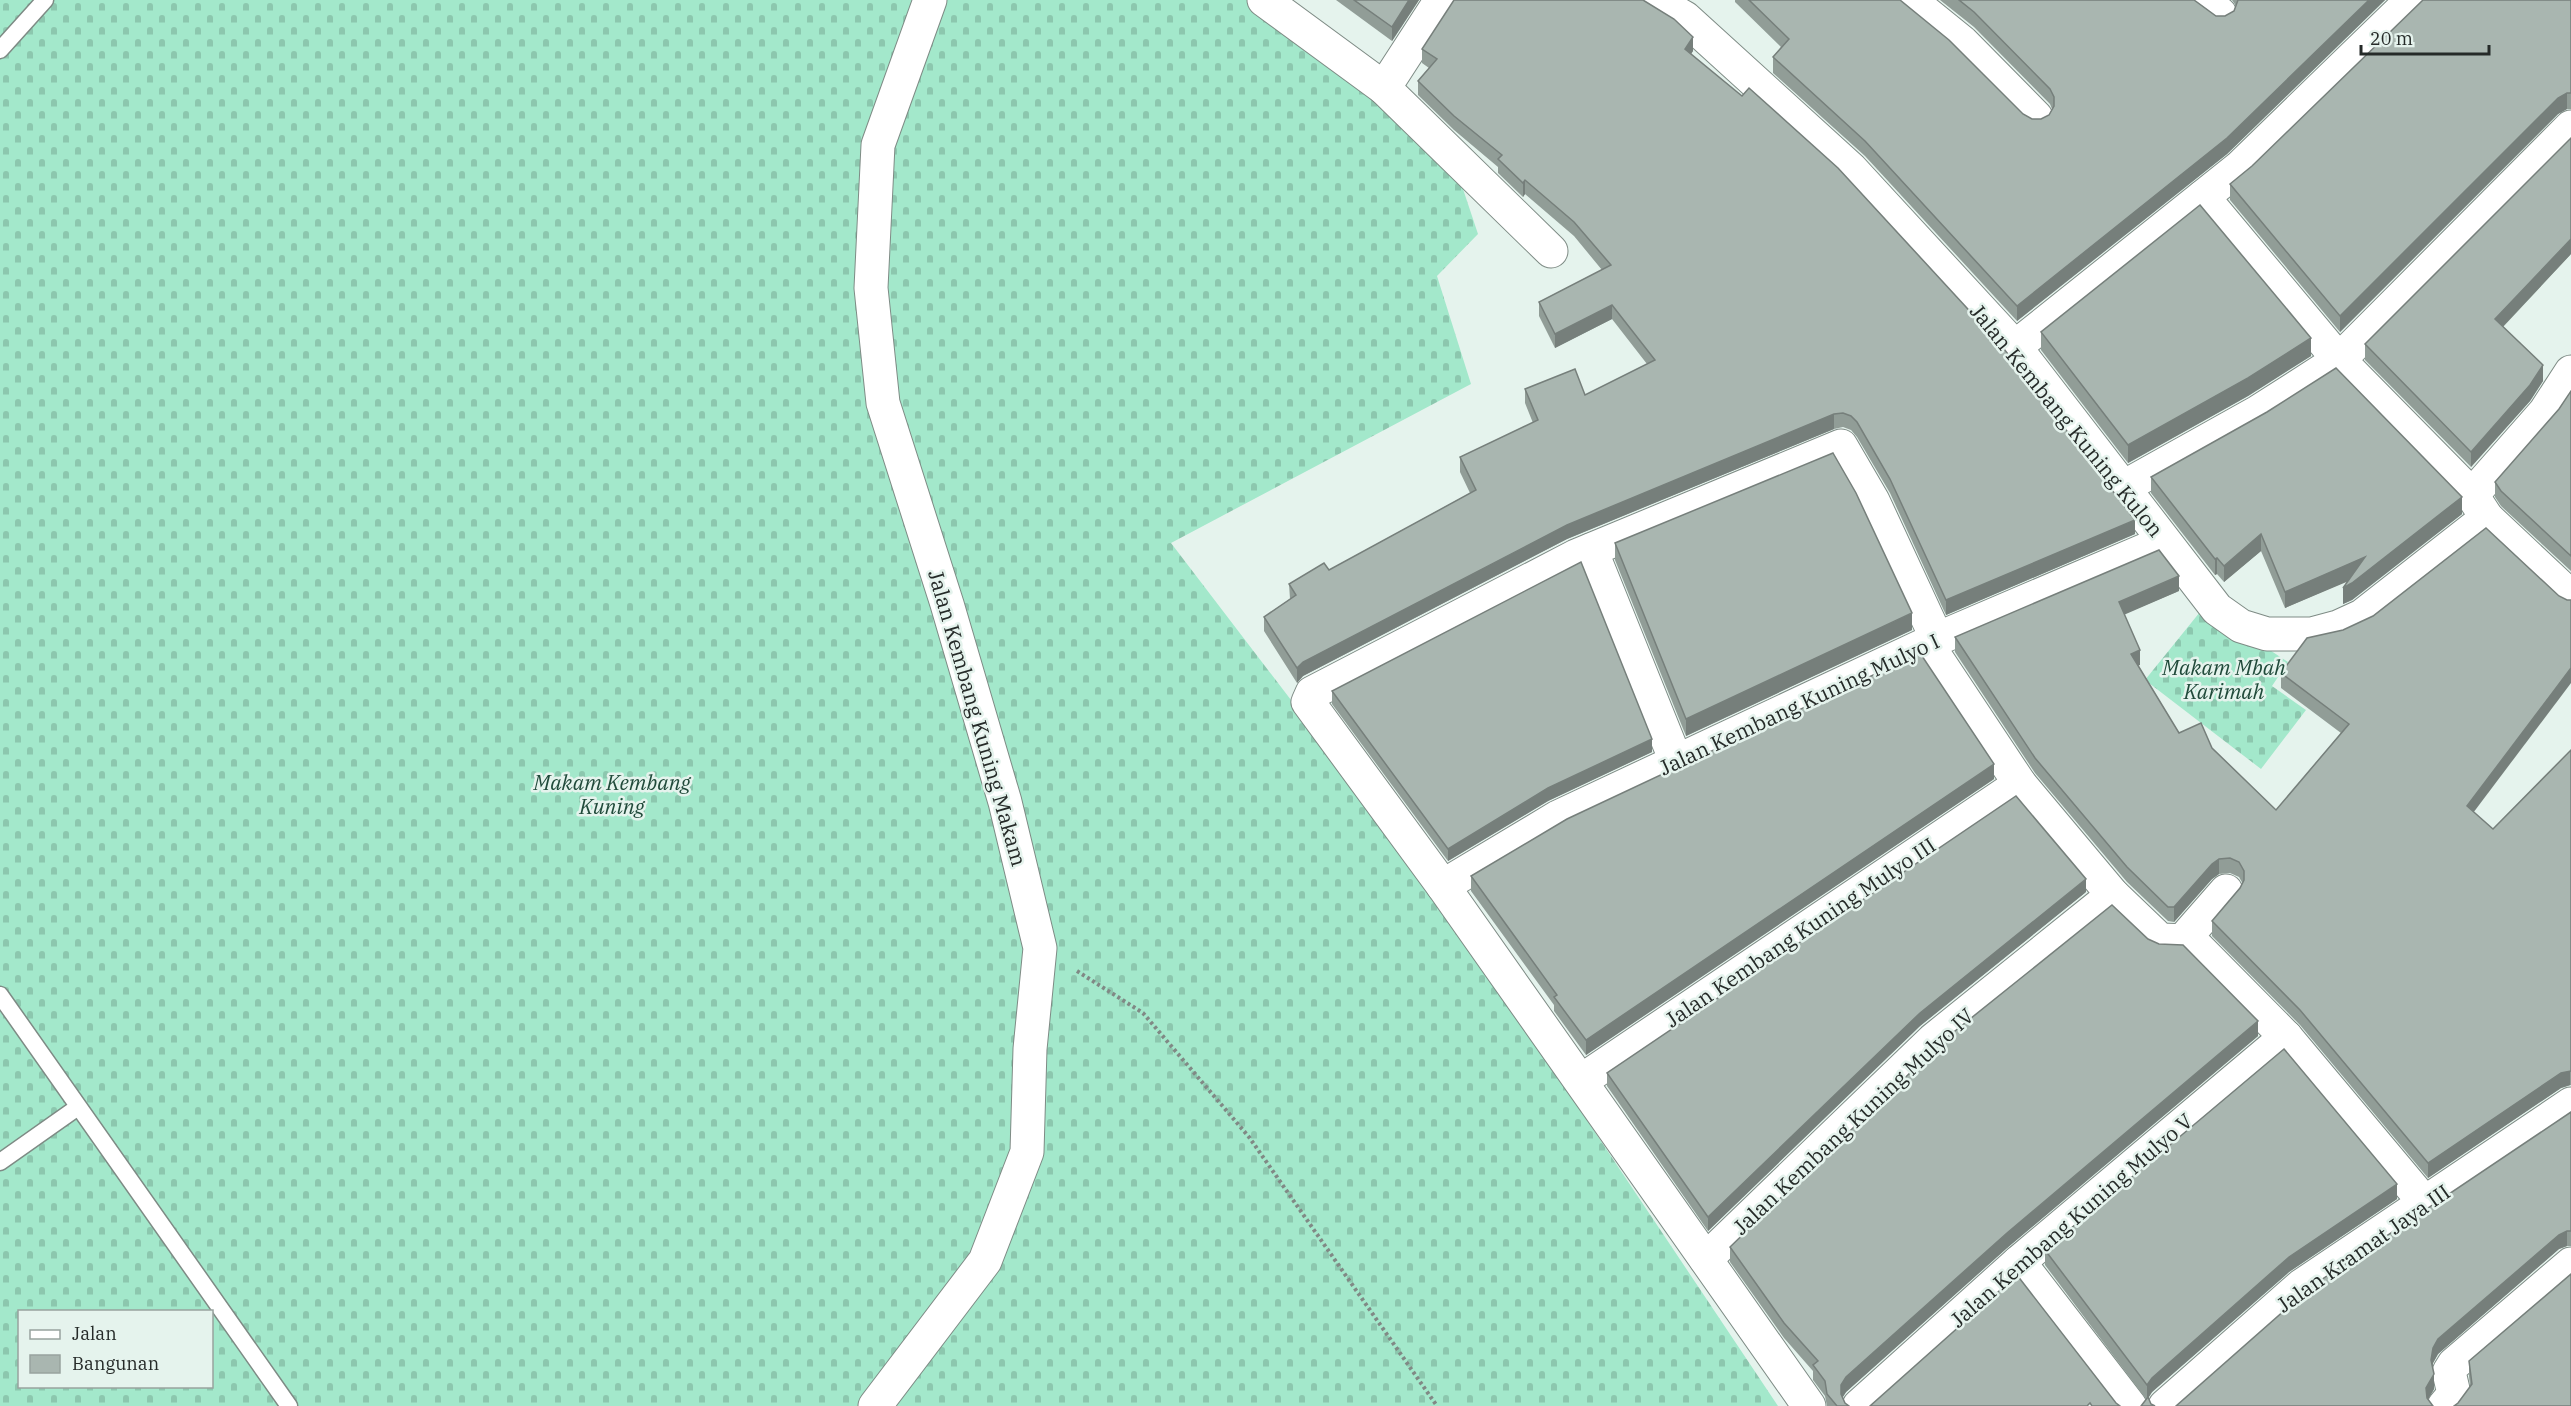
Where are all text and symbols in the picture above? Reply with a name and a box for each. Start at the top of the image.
scale bar [2361,18,2488,56]
text: 20 m [2370,27,2413,50]
street label: Jalan Kembang Kuning Kulon [1964,298,2170,542]
street label: Jalan Kembang Kuning Makam [922,567,1034,869]
street label: Jalan Kembang Kuning Mulyo I [1654,627,1944,781]
park label: Makam Mbah Karimah [2161,653,2286,705]
park label: Makam Kembang Kuning [532,768,692,820]
street label: Jalan Kembang Kuning Mulyo III [1659,831,1941,1033]
street label: Jalan Kembang Kuning Mulyo IV [1726,1002,1980,1240]
street label: Jalan Kembang Kuning Mulyo V [1944,1107,2198,1333]
street label: Jalan Kramat Jaya III [2271,1178,2455,1318]
legend [18,1310,213,1388]
text: Jalan [72,1322,117,1345]
text: Bangunan [72,1352,159,1375]

